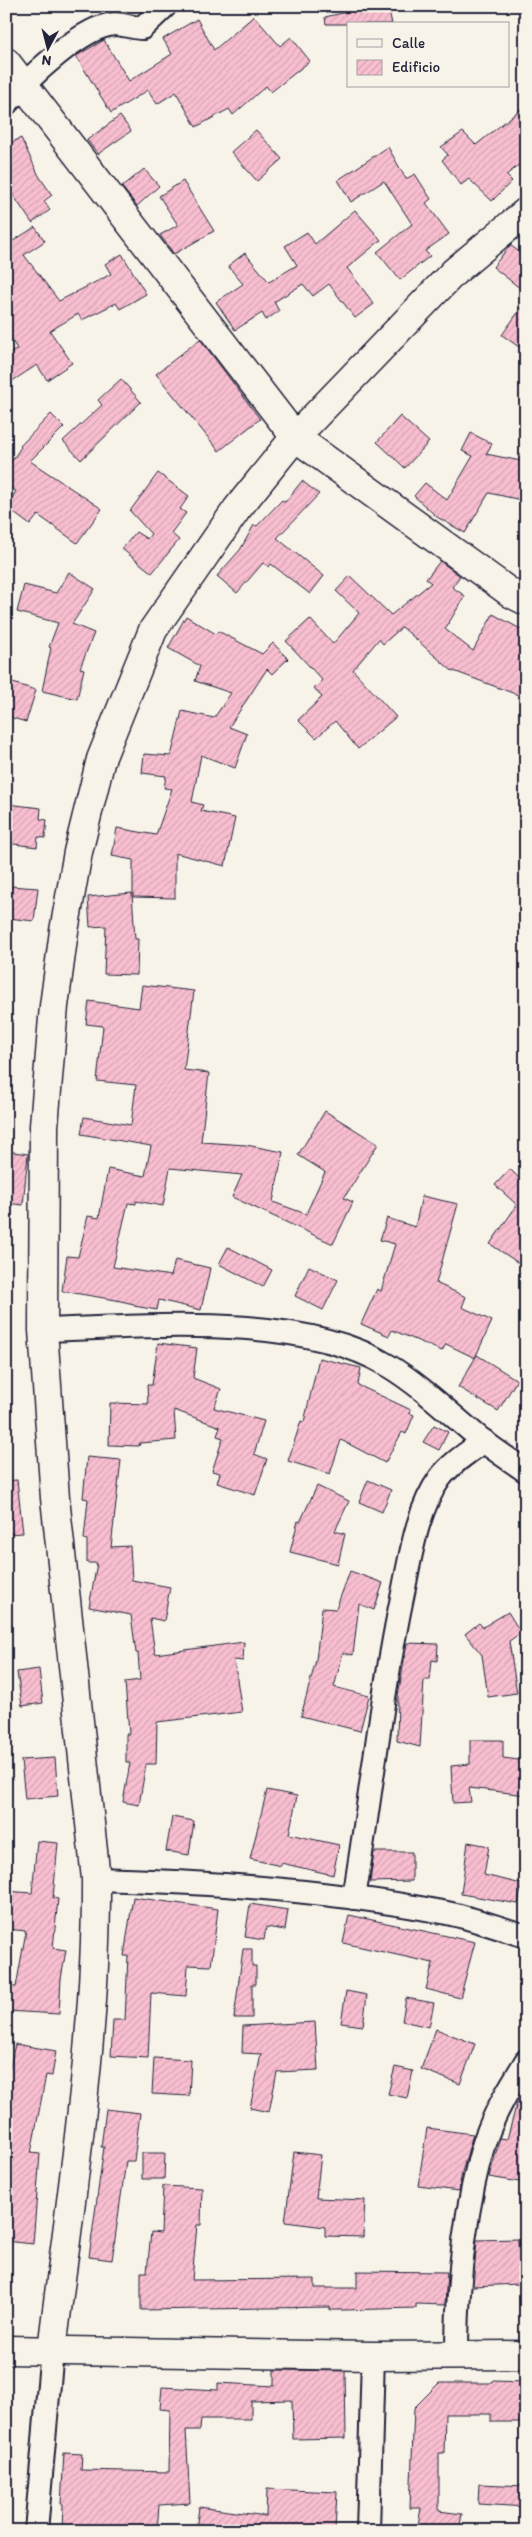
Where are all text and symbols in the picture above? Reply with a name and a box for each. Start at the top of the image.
north arrow [22,22,72,72]
legend [347,22,510,88]
text: Calle [392,34,425,52]
text: N [41,51,52,69]
text: Edificio [392,58,440,76]

